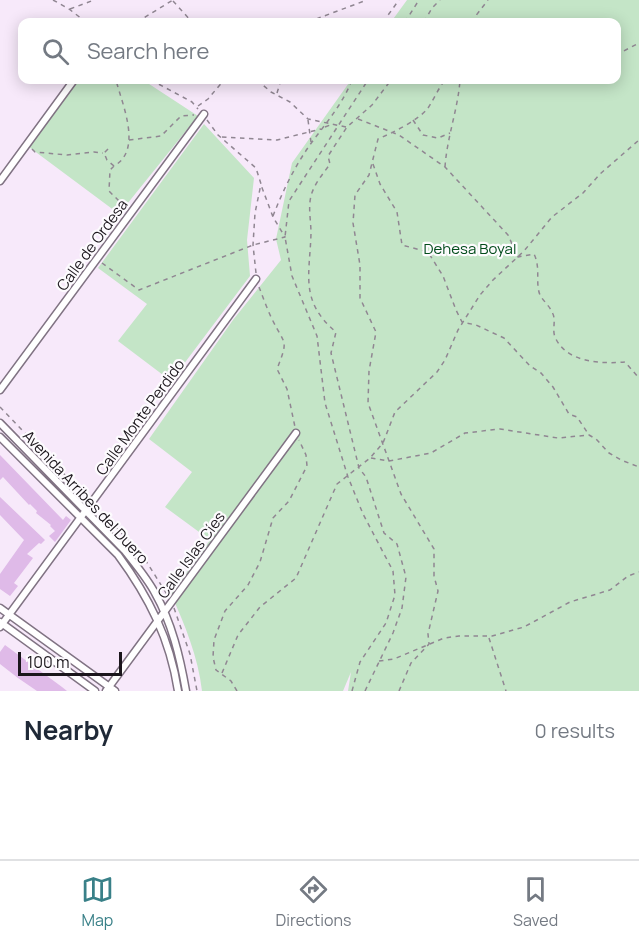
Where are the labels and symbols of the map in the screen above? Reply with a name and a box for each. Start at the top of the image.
street label: Calle de Ordesa [52,195,132,295]
park label: Dehesa Boyal [424,238,516,259]
street label: Calle Monte Perdido [91,355,189,479]
street label: Avenida Arribes del Duero [18,426,154,569]
street label: Calle Islas Cíes [152,507,230,603]
scale bar [18,649,122,676]

